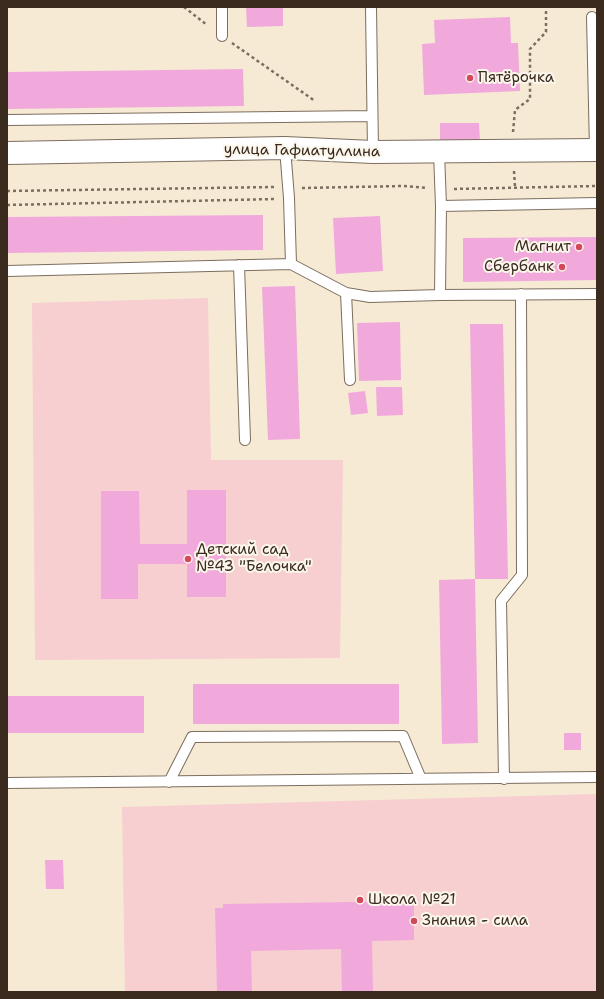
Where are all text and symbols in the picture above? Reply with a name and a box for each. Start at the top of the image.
place label: Пятёрочка [478,69,554,87]
marker: Пятёрочка [465,73,475,83]
street label: улица Гафиатуллина [224,141,380,161]
place label: Магнит [515,238,571,256]
marker: Магнит [574,242,584,252]
place label: Сбербанк [484,258,554,276]
marker: Сбербанк [557,262,567,272]
place label: Детский сад №43 "Белочка" [196,541,312,576]
marker: Детский сад №43 "Белочка" [183,554,193,564]
place label: Школа №21 [368,891,456,909]
marker: Школа №21 [355,895,365,905]
place label: Знания - сила [422,912,528,930]
marker: Знания - сила [409,916,419,926]

